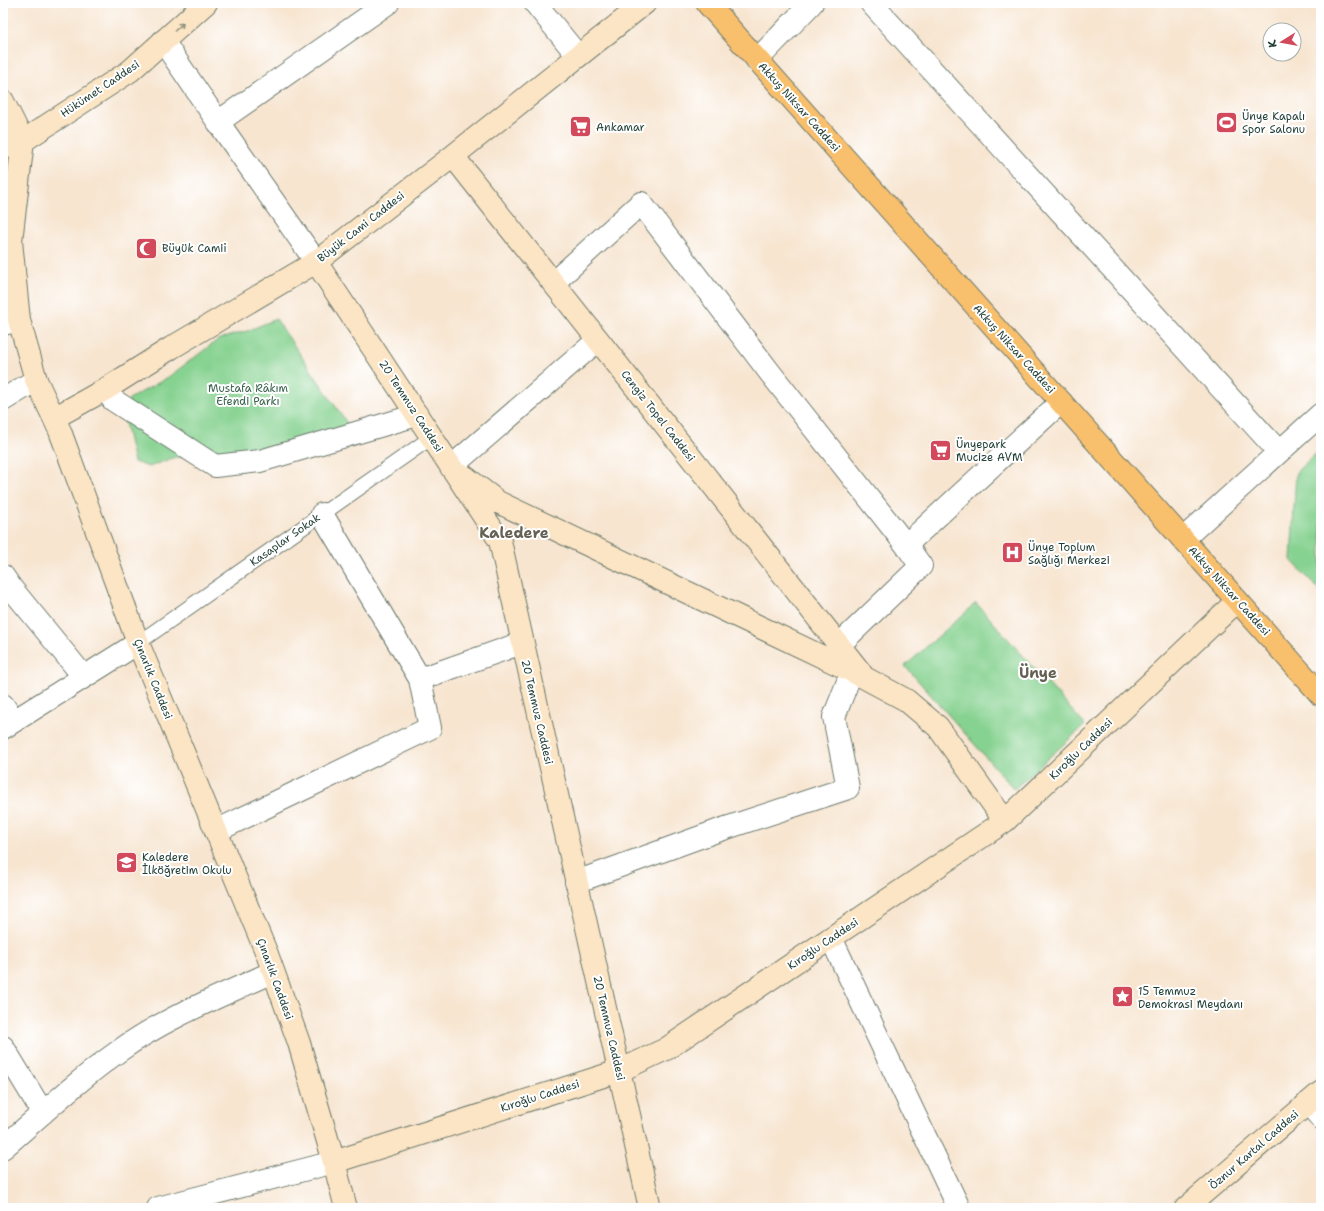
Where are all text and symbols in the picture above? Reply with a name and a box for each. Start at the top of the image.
north arrow [1262,22,1302,62]
one-way arrow [174,23,184,32]
text: K [1265,38,1281,49]
street label: Hükümet Caddesi [58,57,142,121]
street label: Akkuş Niksar Caddesi [755,59,843,155]
sports icon: Ünye Kapalı Spor Salonu [1214,109,1240,135]
place label: Ünye Kapalı Spor Salonu [1242,109,1305,137]
supermarket icon: Ankamar [567,114,593,140]
place label: Ankamar [596,120,645,135]
street label: Büyük Cami Caddesi [314,188,408,266]
mosque icon: Büyük Camii [134,235,160,261]
place label: Büyük Camii [162,241,227,256]
street label: Akkuş Niksar Caddesi [970,301,1058,397]
street label: 20 Temmuz Caddesi [376,357,446,455]
street label: Cengiz Topel Caddesi [618,367,698,465]
park label: Mustafa Râkım Efendi Parkı [208,381,289,409]
supermarket icon: Ünyepark Mucize AVM [928,437,954,463]
place label: Ünyepark Mucize AVM [956,437,1023,465]
street label: Kasaplar Sokak [247,510,323,570]
district label: Kaledere [479,523,549,543]
hospital icon: Ünye Toplum Sağlığı Merkezi [1000,540,1026,566]
place label: Ünye Toplum Sağlığı Merkezi [1028,540,1110,568]
street label: Akkuş Niksar Caddesi [1185,543,1273,639]
street label: Çınarlık Caddesi [130,637,176,721]
street label: 20 Temmuz Caddesi [518,658,556,766]
district label: Ünye [1019,663,1057,683]
street label: Kıroğlu Caddesi [1046,715,1116,783]
school or university icon: Kaledere İlköğretim Okulu [114,850,140,876]
place label: Kaledere İlköğretim Okulu [142,850,232,878]
street label: Kıroğlu Caddesi [785,915,861,973]
street label: Çınarlık Caddesi [253,936,297,1022]
street label: 20 Temmuz Caddesi [590,974,628,1082]
place icon: 15 Temmuz Demokrasi Meydanı [1109,984,1135,1010]
place label: 15 Temmuz Demokrasi Meydanı [1138,984,1243,1012]
street label: Kıroğlu Caddesi [499,1076,581,1116]
street label: Öznur Kartal Caddesi [1206,1107,1302,1193]

